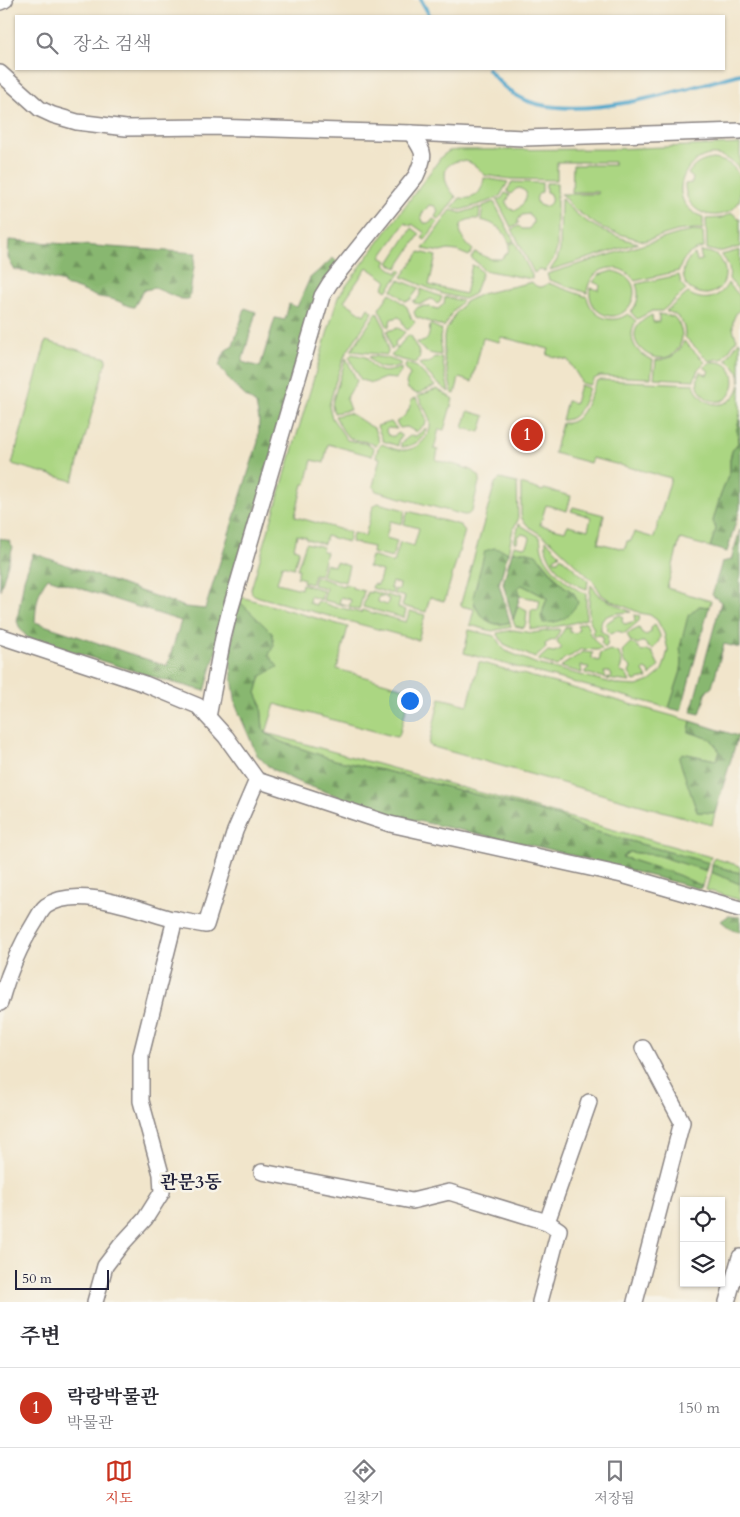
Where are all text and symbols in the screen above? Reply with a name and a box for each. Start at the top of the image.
search box [15,15,725,70]
icon: search [33,29,61,57]
text: 장소 검색 [73,31,152,57]
pin: 1 [511,416,543,454]
your location [397,688,423,714]
district label: 관문3동 [160,1170,222,1195]
map controls [680,1197,725,1287]
button: locate [680,1197,725,1242]
button: layers [680,1242,725,1287]
scale bar [15,1267,109,1290]
text: 50 m [22,1269,52,1288]
text: 주변 [20,1322,61,1351]
text: 락랑박물관 [67,1384,159,1410]
text: 1 [32,1397,40,1419]
text: 150 m [678,1397,720,1419]
text: 박물관 [67,1412,113,1434]
tab: 지도 [105,1457,133,1508]
tab: 길찾기 [343,1457,384,1508]
tab: 저장됨 [594,1457,635,1508]

